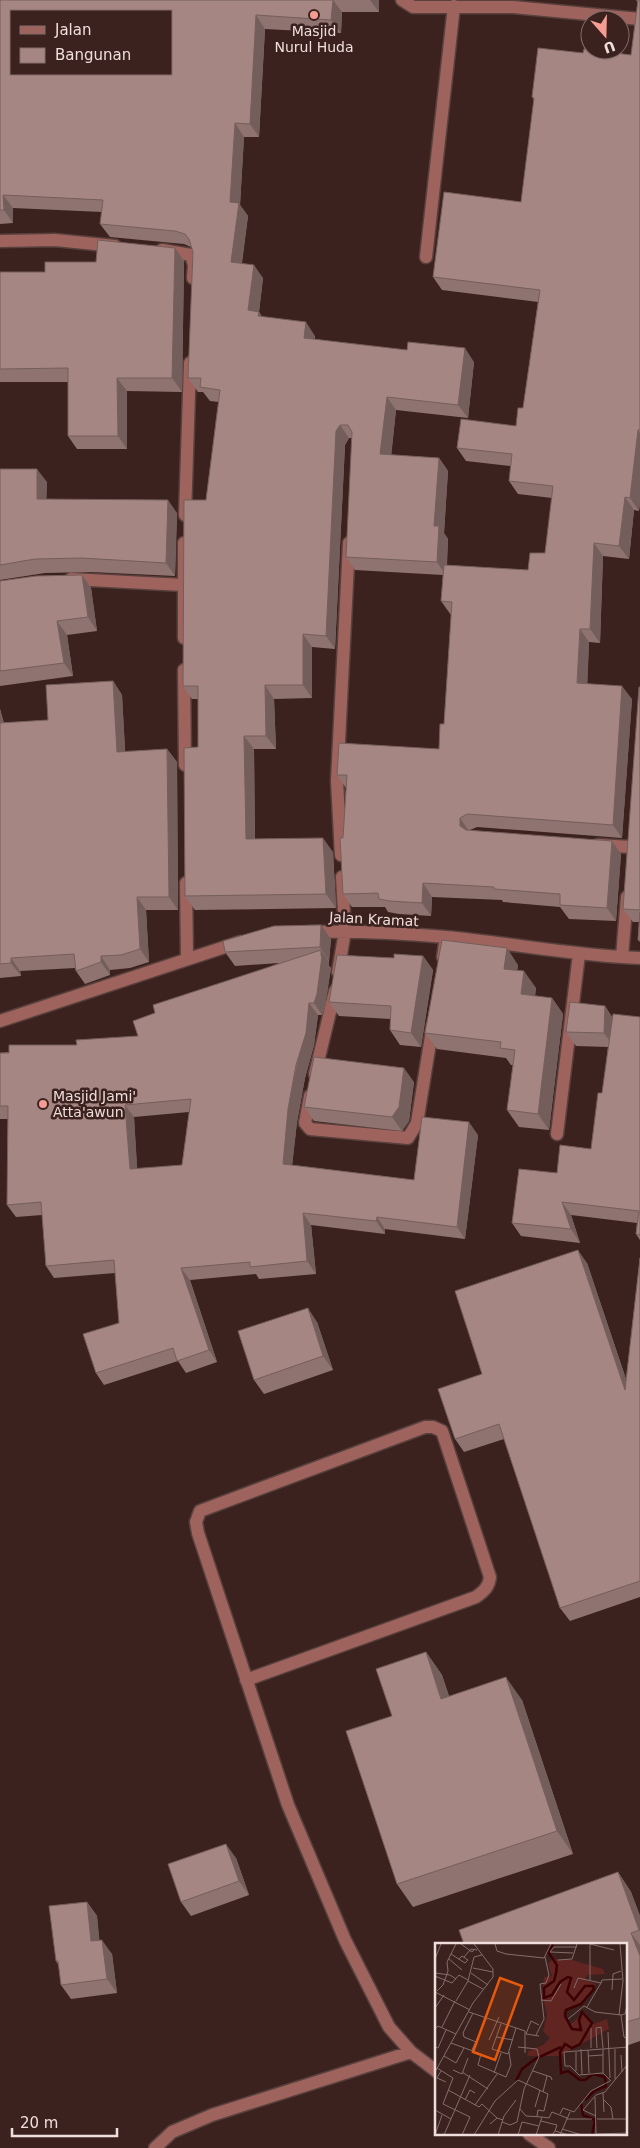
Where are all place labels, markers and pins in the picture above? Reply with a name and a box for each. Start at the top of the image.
marker: Masjid Nurul Huda [308,9,320,21]
place label: Masjid Nurul Huda [274,23,354,55]
place label: Masjid Jami' Atta'awun [53,1088,136,1120]
marker: Masjid Jami' Atta'awun [37,1098,49,1110]

